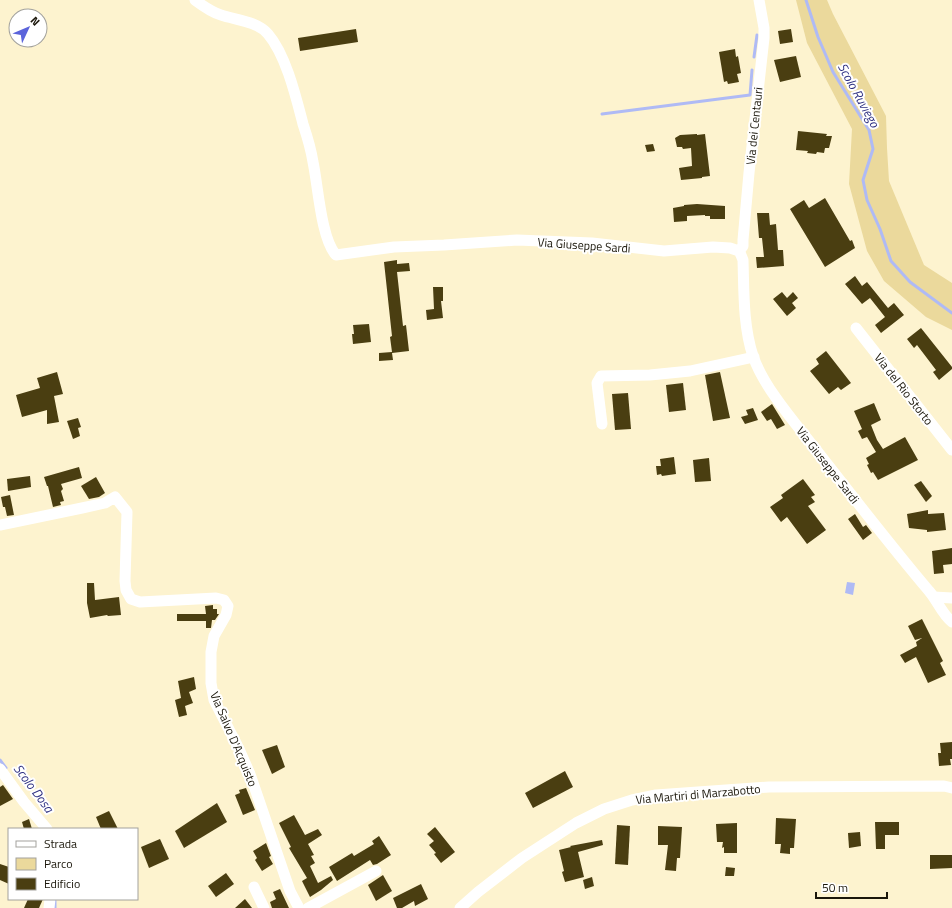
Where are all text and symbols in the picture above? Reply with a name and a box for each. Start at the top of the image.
north arrow [8,8,48,48]
text: N [27,13,44,29]
water label: Scolo Ruviego [833,59,885,131]
street label: Via dei Centauri [740,86,768,166]
street label: Via Giuseppe Sardi [537,232,631,258]
street label: Via del Rio Storto [870,349,938,429]
street label: Via Giuseppe Sardi [792,422,864,508]
street label: Via Salvo D'Acquisto [205,689,263,789]
water label: Scolo Dosa [9,759,60,818]
street label: Via Martiri di Marzabotto [635,779,761,809]
legend [8,828,138,900]
text: Strada [44,834,77,853]
text: Parco [44,854,73,873]
text: Edificio [44,874,80,893]
scale bar [816,874,887,900]
text: 50 m [822,878,848,897]

